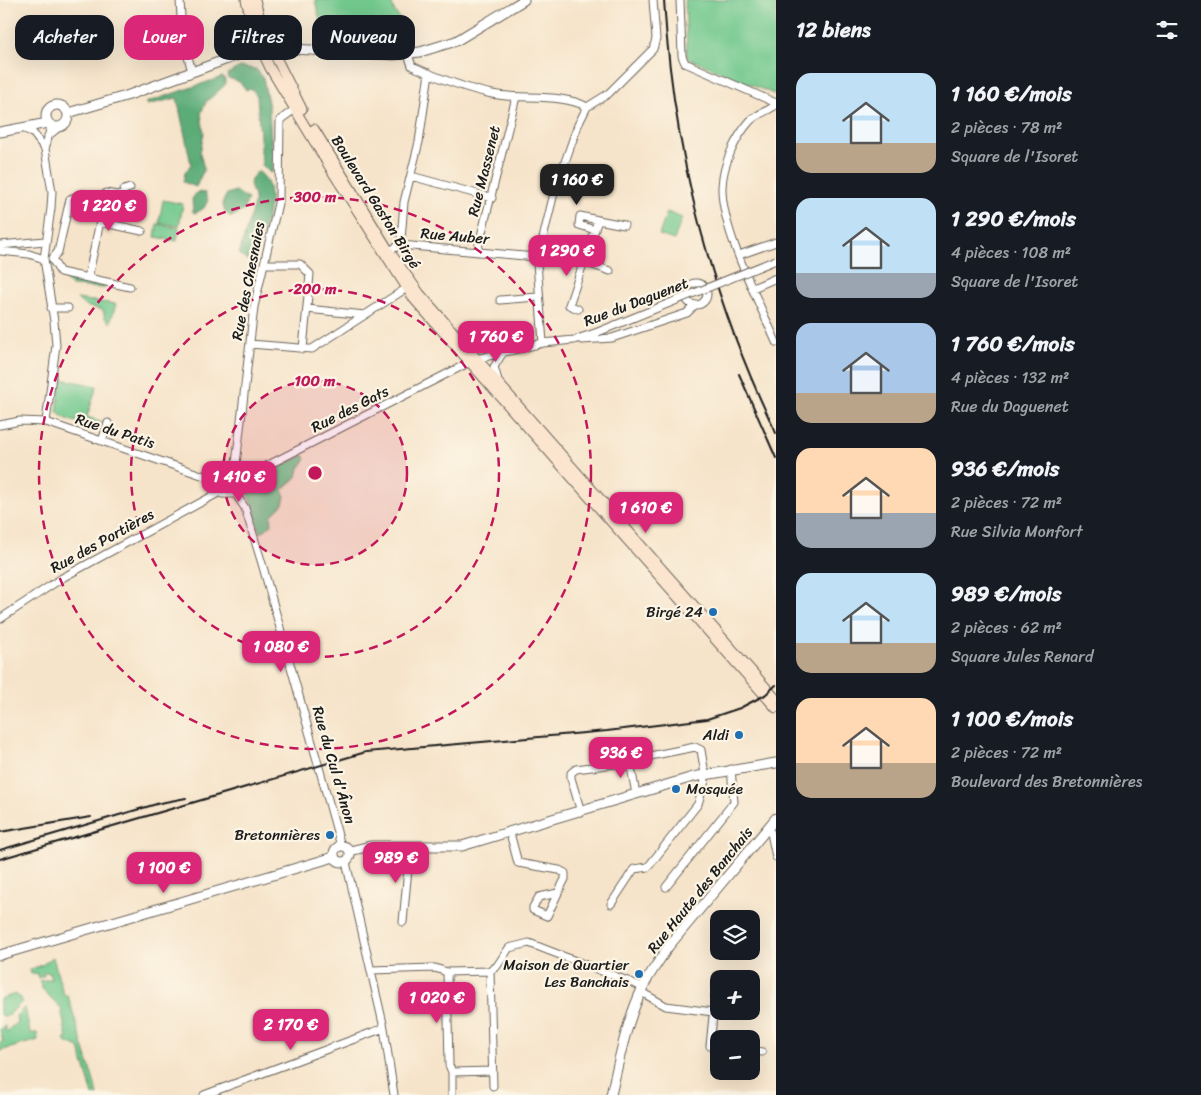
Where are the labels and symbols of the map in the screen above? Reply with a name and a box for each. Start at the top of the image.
street label: Rue Massenet [460,122,508,219]
street label: Boulevard Gaston Birgé [324,130,428,274]
pin: 1 160 € [531,164,623,206]
text: 300 m [293,184,337,210]
pin: 1 220 € [63,190,155,232]
street label: Rue des Chesnaies [224,219,272,342]
street label: Rue Auber [420,220,491,252]
pin: 1 290 € [521,234,613,277]
street label: Rue du Daguenet [580,270,693,334]
text: 200 m [292,276,337,302]
pin: 1 760 € [450,320,542,363]
text: 100 m [295,368,336,394]
street label: Rue des Gats [306,378,394,440]
street label: Rue du Patis [72,406,159,456]
pin: 1 410 € [193,460,285,503]
centre of rings [306,464,324,482]
pin: 1 610 € [600,492,692,534]
street label: Rue des Portières [45,501,160,580]
place label: Birgé 24 [646,599,703,625]
marker: Birgé 24 [707,606,719,618]
pin: 1 080 € [235,630,327,673]
street label: Rue du Cul d'Ânon [305,703,363,827]
place label: Aldi [702,722,730,748]
marker: Aldi [733,729,745,741]
pin: 936 € [586,736,656,779]
place label: Mosquée [686,776,743,802]
marker: Mosquée [670,783,682,795]
street label: Rue Haute des Banchais [640,821,760,959]
place label: Bretonnières [234,822,321,848]
marker: Bretonnières [324,829,336,841]
pin: 989 € [361,842,431,884]
pin: 1 100 € [118,852,210,894]
place label: Maison de Quartier Les Banchais [503,952,630,995]
marker: Maison de Quartier Les Banchais [633,968,645,980]
pin: 1 020 € [391,982,483,1024]
pin: 2 170 € [245,1008,337,1051]

